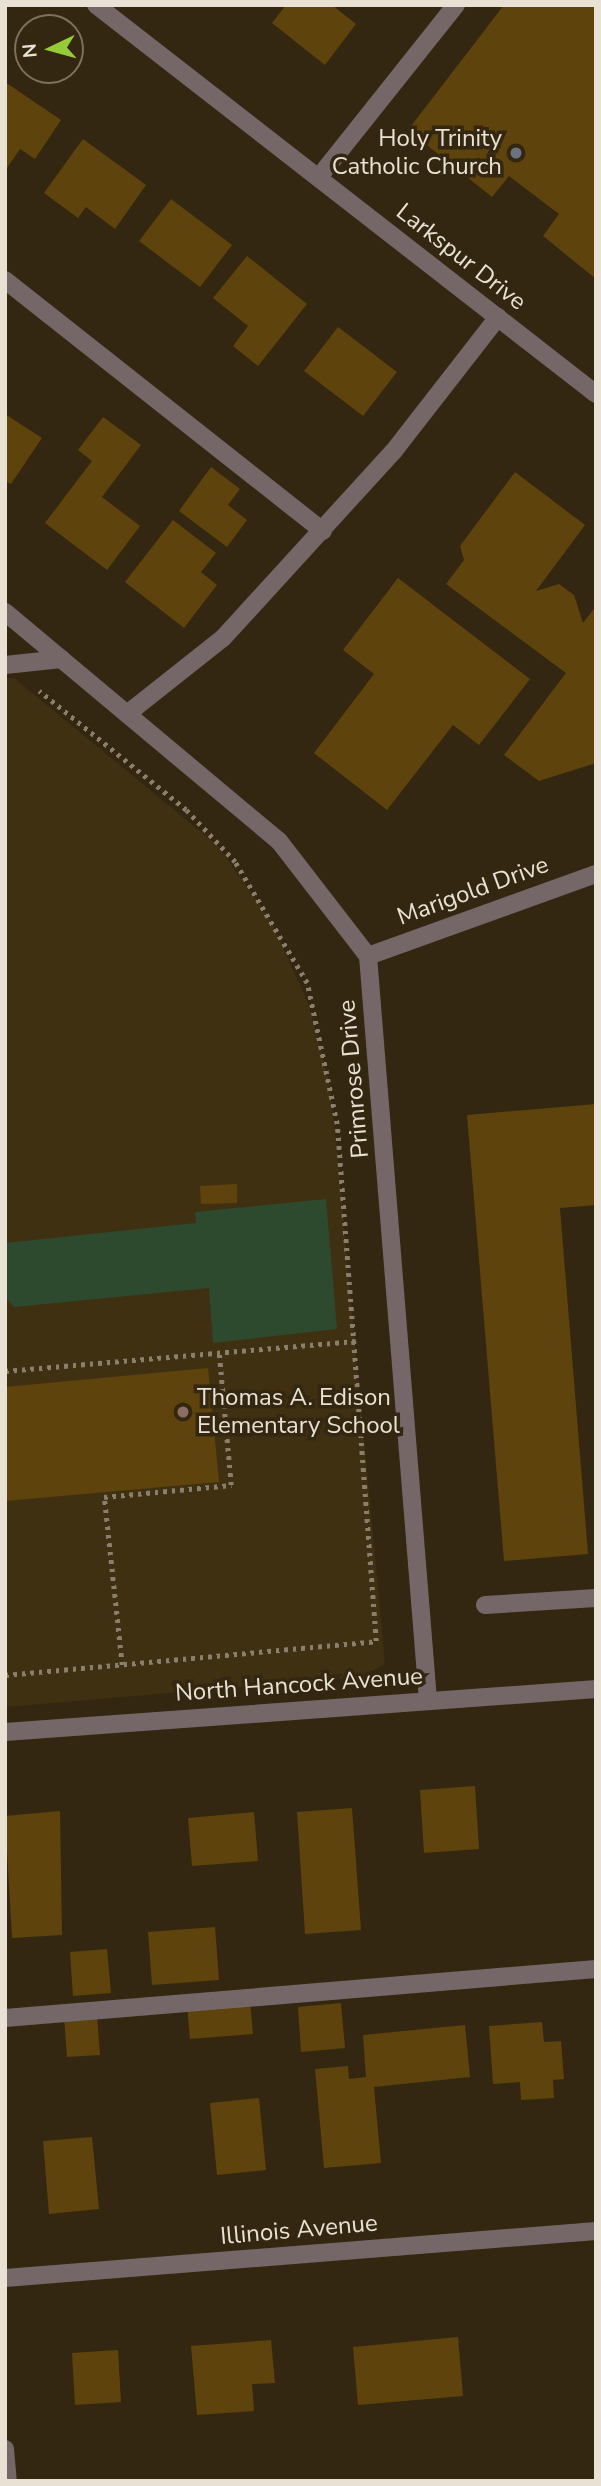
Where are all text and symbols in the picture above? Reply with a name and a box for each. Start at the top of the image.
north arrow [14,14,84,84]
text: N [17,42,44,59]
place label: Holy Trinity Catholic Church [332,125,502,181]
marker: Holy Trinity Catholic Church [508,145,524,161]
street label: Larkspur Drive [390,197,532,317]
street label: Marigold Drive [393,850,553,932]
street label: Primrose Drive [333,999,375,1159]
place label: Thomas A. Edison Elementary School [197,1384,400,1440]
marker: Thomas A. Edison Elementary School [175,1404,191,1420]
street label: North Hancock Avenue [174,1662,424,1708]
street label: Illinois Avenue [219,2209,379,2251]

